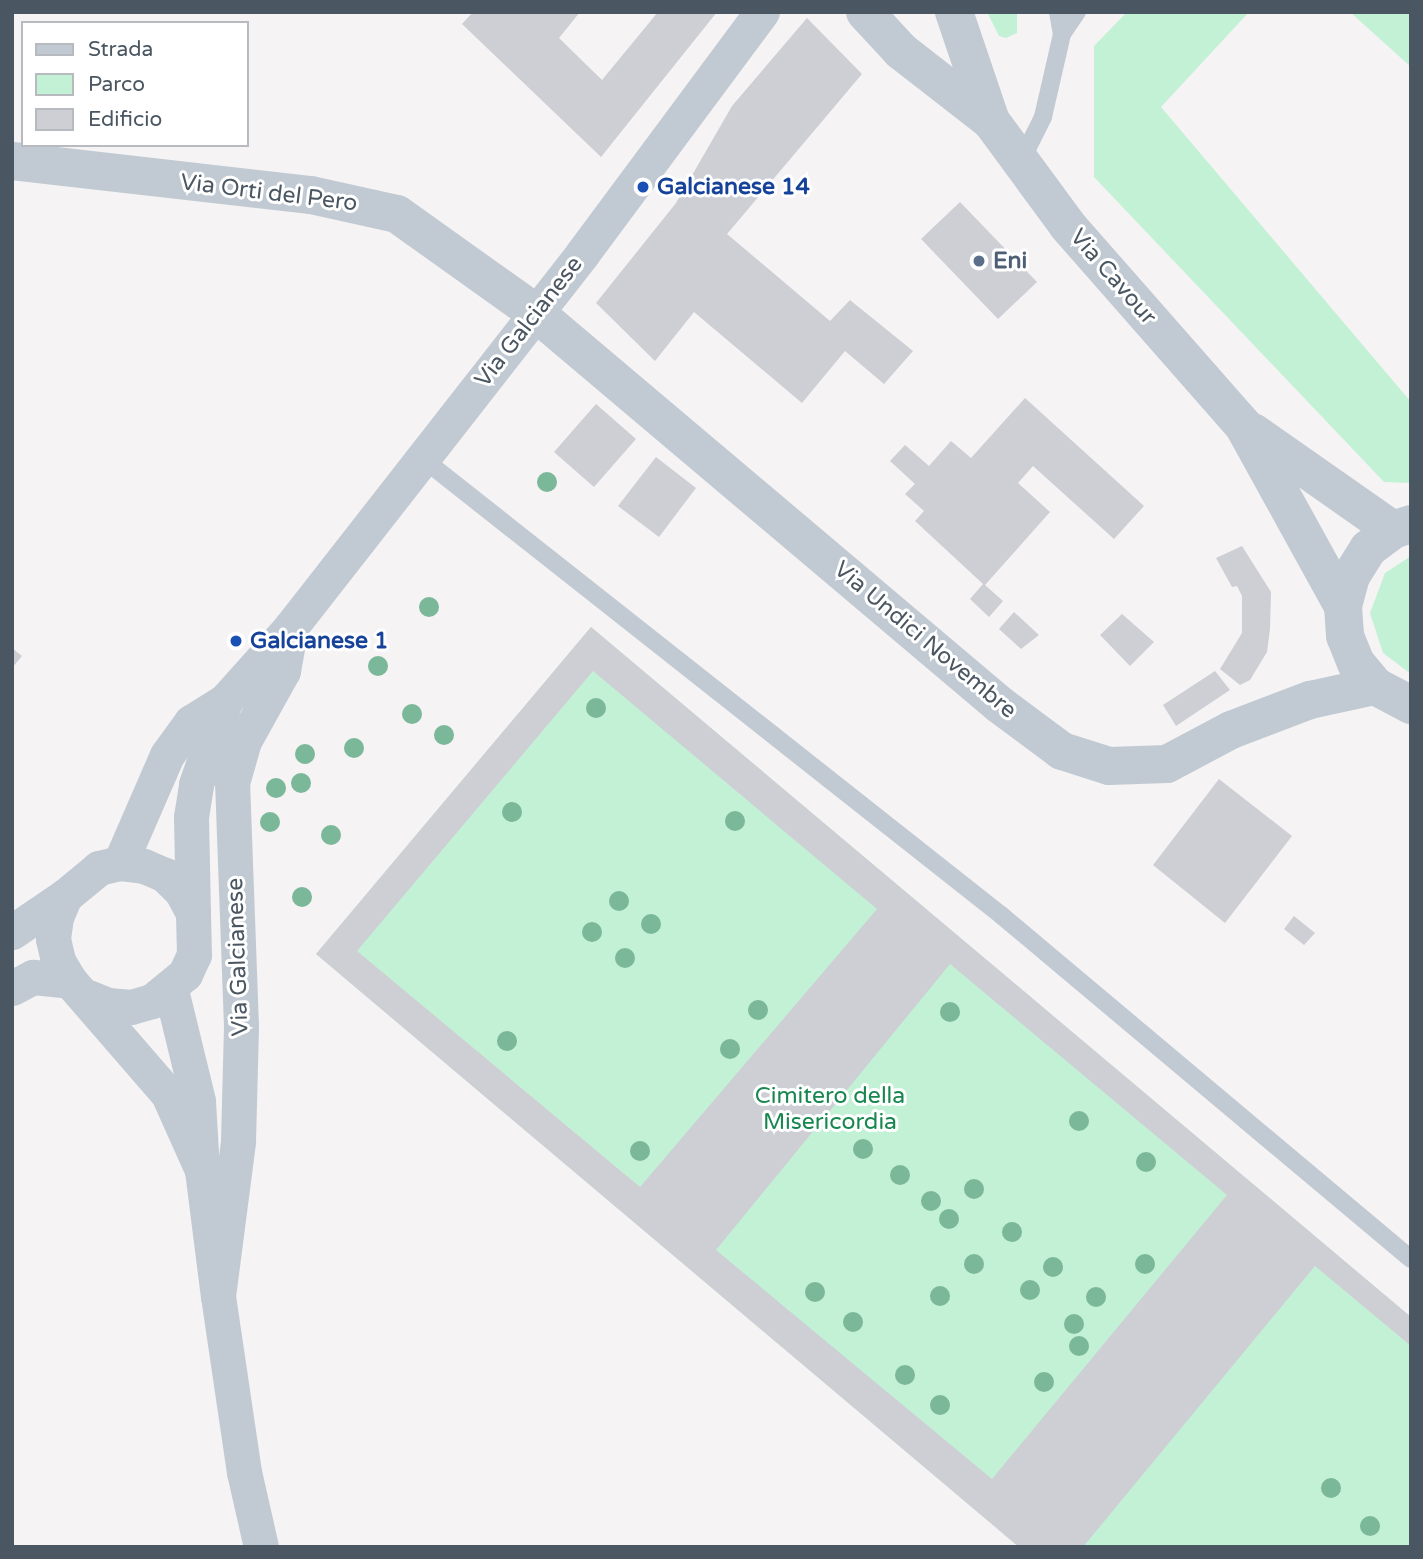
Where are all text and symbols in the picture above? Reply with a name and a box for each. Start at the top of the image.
legend [21,21,248,147]
text: Strada [88,37,153,62]
text: Parco [88,72,145,97]
text: Edificio [88,107,162,132]
street label: Via Orti del Pero [179,168,359,218]
place label: Galcianese 14 [657,173,810,201]
marker: Galcianese 14 [635,179,651,195]
street label: Via Cavour [1064,223,1162,331]
place label: Eni [993,247,1027,275]
street label: Via Galcianese [469,251,589,393]
marker: Eni [971,253,987,269]
street label: Via Undici Novembre [828,556,1022,724]
place label: Galcianese 1 [250,627,388,655]
marker: Galcianese 1 [228,633,244,649]
street label: Via Galcianese [221,877,255,1037]
park label: Cimitero della Misericordia [755,1082,905,1136]

